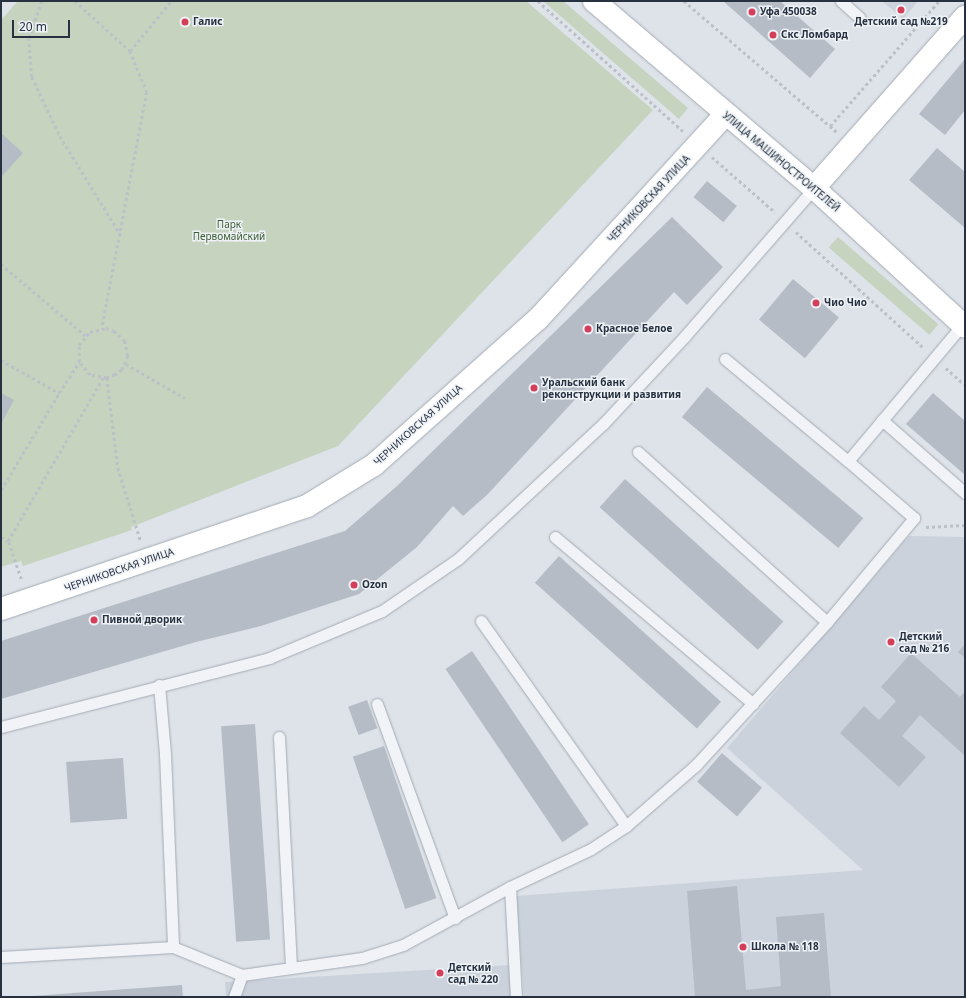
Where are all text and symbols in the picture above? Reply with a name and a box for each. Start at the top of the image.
marker: Детский сад №219 [896,5,906,15]
place label: Уфа 450038 [760,6,817,18]
marker: Уфа 450038 [747,7,757,17]
scale bar [14,12,72,38]
place label: Галис [193,16,222,28]
place label: Детский сад №219 [854,16,948,28]
marker: Галис [180,17,190,27]
text: 20 m [19,18,47,35]
place label: Скс Ломбард [781,29,848,41]
marker: Скс Ломбард [768,30,778,40]
street label: УЛИЦА МАШИНОСТРОИТЕЛЕЙ [720,110,842,214]
street label: ЧЕРНИКОВСКАЯ УЛИЦА [605,153,693,245]
park label: Парк Первомайский [193,218,265,242]
place label: Чио Чио [824,297,867,309]
marker: Чио Чио [811,298,821,308]
place label: Красное Белое [596,323,672,335]
marker: Красное Белое [583,324,593,334]
place label: Уральский банк реконструкции и развития [542,376,681,400]
street label: ЧЕРНИКОВСКАЯ УЛИЦА [371,382,465,468]
marker: Уральский банк реконструкции и развития [529,383,539,393]
street label: ЧЕРНИКОВСКАЯ УЛИЦА [63,546,175,594]
place label: Ozon [362,579,388,591]
marker: Ozon [349,580,359,590]
place label: Пивной дворик [102,614,182,626]
marker: Пивной дворик [89,615,99,625]
place label: Детский сад № 216 [899,630,949,654]
marker: Детский сад № 216 [886,637,896,647]
place label: Школа № 118 [751,941,819,953]
marker: Школа № 118 [738,942,748,952]
place label: Детский сад № 220 [448,961,498,984]
marker: Детский сад № 220 [435,968,445,978]

